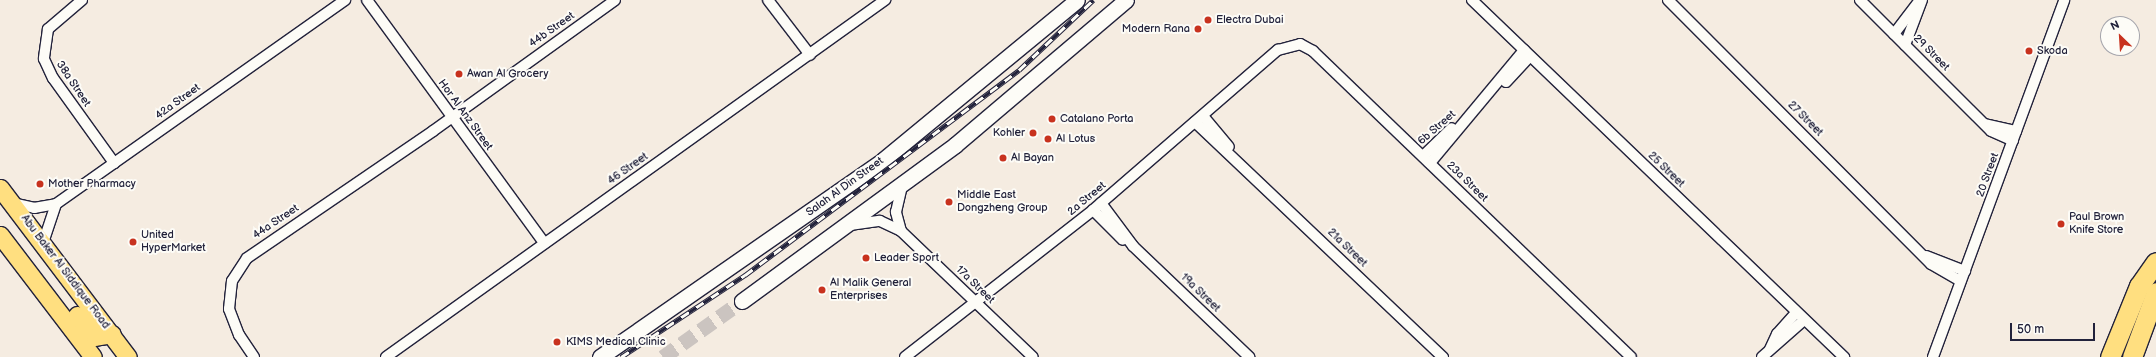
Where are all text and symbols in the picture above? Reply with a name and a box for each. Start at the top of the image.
street label: 44b Street [527,9,577,51]
place label: Electra Dubai [1216,13,1283,27]
marker: Electra Dubai [1203,15,1213,25]
north arrow [2100,16,2140,56]
text: N [2109,18,2122,33]
place label: Modern Rana [1122,22,1190,36]
marker: Modern Rana [1193,24,1203,34]
street label: 29 Street [1910,32,1952,74]
place label: Skoda [2037,44,2068,58]
marker: Skoda [2024,46,2034,56]
street label: 38a Street [53,59,93,109]
place label: Awan Al Grocery [467,67,548,81]
marker: Awan Al Grocery [454,69,464,79]
street label: Hor Al Anz Street [435,77,495,153]
street label: 42a Street [153,81,203,123]
street label: 27 Street [1784,98,1826,140]
street label: 6b Street [1415,108,1459,148]
place label: Catalano Porta [1060,112,1133,126]
marker: Catalano Porta [1047,114,1057,124]
place label: Kohler [993,126,1025,140]
marker: Kohler [1028,128,1038,138]
place label: Al Lotus [1056,132,1095,146]
marker: Al Lotus [1043,134,1053,144]
street label: 25 Street [1645,149,1687,191]
street label: 46 Street [605,150,651,188]
place label: Al Bayan [1011,151,1054,165]
street label: 20 Street [1974,151,2002,199]
marker: Al Bayan [998,153,1008,163]
street label: Salah Al Din Street [804,154,886,220]
street label: 23a Street [1444,159,1490,205]
place label: Mother Pharmacy [48,177,136,191]
marker: Mother Pharmacy [35,179,45,189]
street label: 2a Street [1065,179,1109,219]
place label: Middle East Dongzheng Group [957,189,1048,215]
marker: Middle East Dongzheng Group [944,197,954,207]
street label: 44a Street [250,202,302,242]
place label: Paul Brown Knife Store [2069,211,2124,237]
street label: Abu Baker Al Siddique Road [18,212,112,332]
marker: Paul Brown Knife Store [2056,219,2066,229]
street label: 21a Street [1324,226,1370,270]
place label: United HyperMarket [141,229,206,255]
marker: United HyperMarket [128,237,138,247]
place label: Leader Sport [874,251,939,265]
marker: Leader Sport [861,253,871,263]
street label: 17a Street [953,263,997,307]
street label: 19a Street [1177,271,1223,315]
place label: Al Malik General Enterprises [830,277,911,303]
marker: Al Malik General Enterprises [817,285,827,295]
scale bar [2012,315,2097,341]
text: 50 m [2017,322,2044,337]
place label: KIMS Medical Clinic [566,335,665,349]
marker: KIMS Medical Clinic [551,336,563,348]

